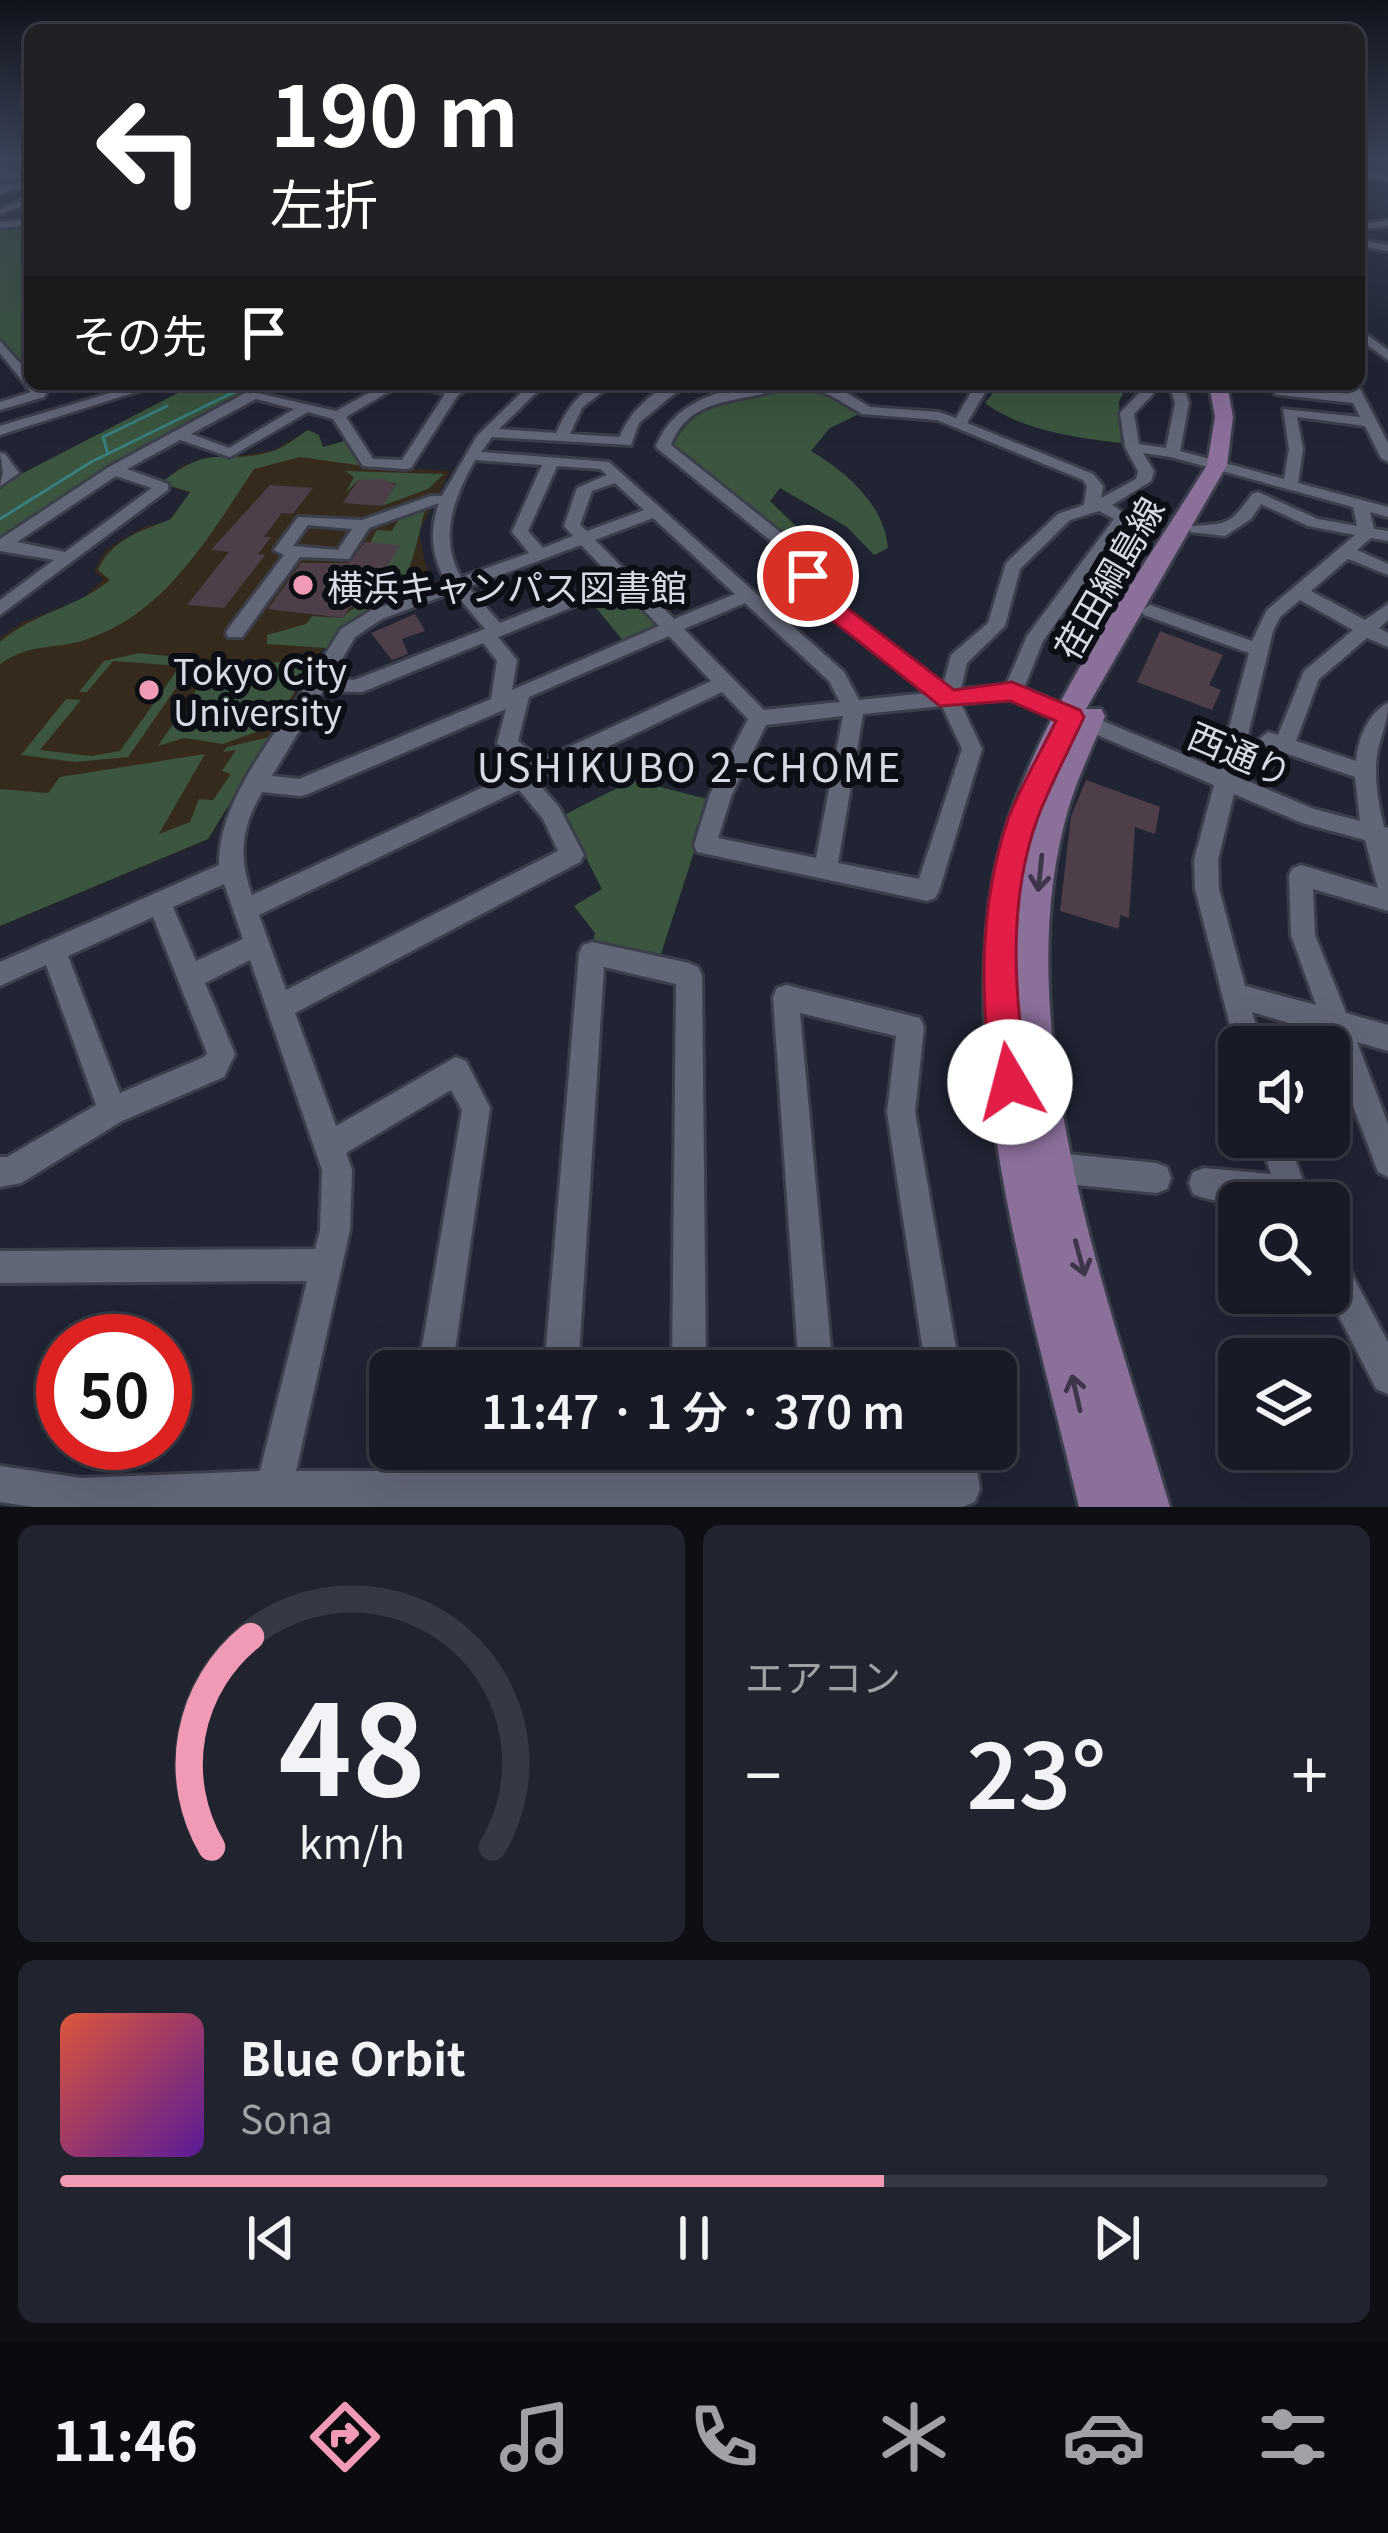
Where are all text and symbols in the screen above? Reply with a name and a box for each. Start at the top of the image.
text: 190 m [270,50,519,171]
icon: left [72,72,228,228]
text: 左折 [270,162,378,241]
icon: arrive [231,300,297,366]
text: その先 [72,301,207,366]
street label: 荏田綱島線 [1039,486,1175,668]
pin [757,525,859,627]
icon: arrive [775,543,841,609]
place label: 横浜キャンパス図書館 [327,559,687,611]
marker: 横浜キャンパス図書館 [290,572,316,598]
place label: Tokyo City University [173,643,347,736]
marker: Tokyo City University [136,677,162,703]
street label: 西通り [1181,707,1301,797]
district label: USHIKUBO 2-CHOME [477,737,903,793]
one-way arrow [1029,852,1051,891]
position arrow [947,1019,1073,1145]
map controls [1218,1026,1350,1470]
button: sound [1218,1026,1350,1158]
button: search [1218,1182,1350,1314]
one-way arrow [1070,1238,1092,1276]
speed limit sign: 50 [36,1314,192,1470]
button: layers [1218,1338,1350,1470]
one-way arrow [1064,1375,1086,1413]
text: 11:47 · 1 分 · 370 m [481,1377,905,1442]
text: エアコン [745,1647,901,1703]
text: 48 [278,1651,425,1832]
text: 23° [967,1705,1106,1835]
text: − [745,1723,782,1819]
text: + [1291,1723,1328,1819]
text: km/h [298,1808,405,1870]
text: Blue Orbit [240,2024,466,2089]
text: Sona [240,2089,333,2145]
icon: previous [238,2205,304,2271]
icon: pause [661,2205,727,2271]
icon: next [1084,2205,1150,2271]
icon: directions [303,2395,387,2479]
icon: music [493,2395,577,2479]
icon: phone [682,2395,766,2479]
icon: climate [872,2395,956,2479]
icon: car [1062,2395,1146,2479]
icon: filters [1251,2395,1335,2479]
text: 11:46 [53,2398,198,2477]

